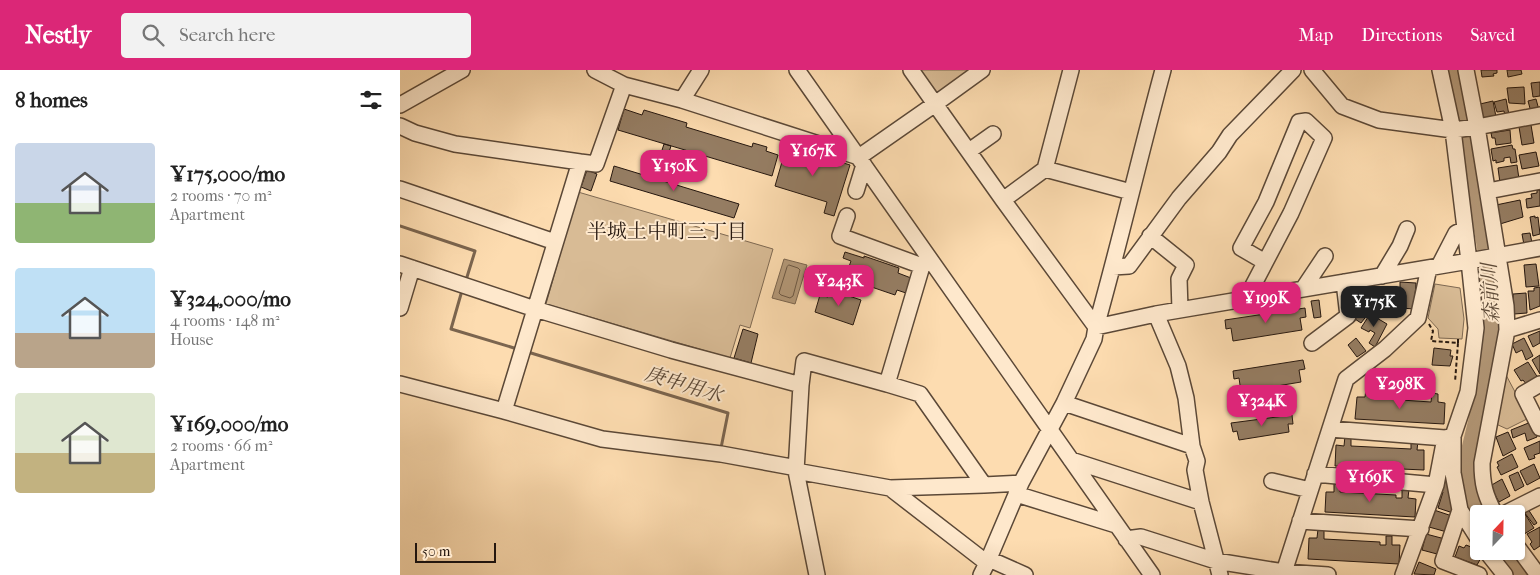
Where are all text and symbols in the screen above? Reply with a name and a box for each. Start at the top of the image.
search box [121,13,471,58]
text: Nestly [25,21,91,49]
icon: search [139,21,167,49]
text: Search here [179,24,275,46]
text: Map [1299,25,1333,46]
text: Directions [1361,25,1442,46]
text: Saved [1470,25,1515,46]
icon: filters [357,86,385,114]
text: 8 homes [15,88,88,112]
pin: ¥167K [778,134,848,177]
text: ¥167K [790,141,836,160]
pin: ¥150K [639,150,709,192]
text: ¥150K [651,156,697,175]
text: ¥175,000/mo [170,162,285,186]
icon: home [55,163,115,223]
text: 2 rooms · 70 m² [170,186,272,205]
text: Apartment [170,205,245,224]
district label: 半城土中町三丁目 [587,220,747,243]
water label: 森前川 [1477,260,1504,324]
pin: ¥243K [804,264,874,307]
text: ¥243K [815,271,863,290]
pin: ¥199K [1231,282,1301,324]
pin: ¥175K [1339,286,1409,328]
text: ¥324,000/mo [170,287,291,311]
icon: home [55,288,115,348]
text: ¥199K [1243,288,1289,307]
text: ¥175K [1352,292,1396,311]
text: 4 rooms · 148 m² [170,311,279,330]
text: House [170,330,213,349]
water label: 庚申用水 [642,362,727,408]
pin: ¥298K [1365,368,1435,410]
text: ¥298K [1376,374,1424,393]
pin: ¥324K [1227,384,1297,427]
text: ¥324K [1238,391,1286,410]
text: ¥169,000/mo [170,412,288,436]
icon: home [55,413,115,473]
text: 2 rooms · 66 m² [170,436,272,455]
text: Apartment [170,455,245,474]
pin: ¥169K [1335,460,1405,503]
text: ¥169K [1347,467,1393,486]
north arrow [1470,505,1525,560]
map controls [1470,505,1525,560]
scale bar [415,540,496,563]
text: 50 m [422,543,450,560]

